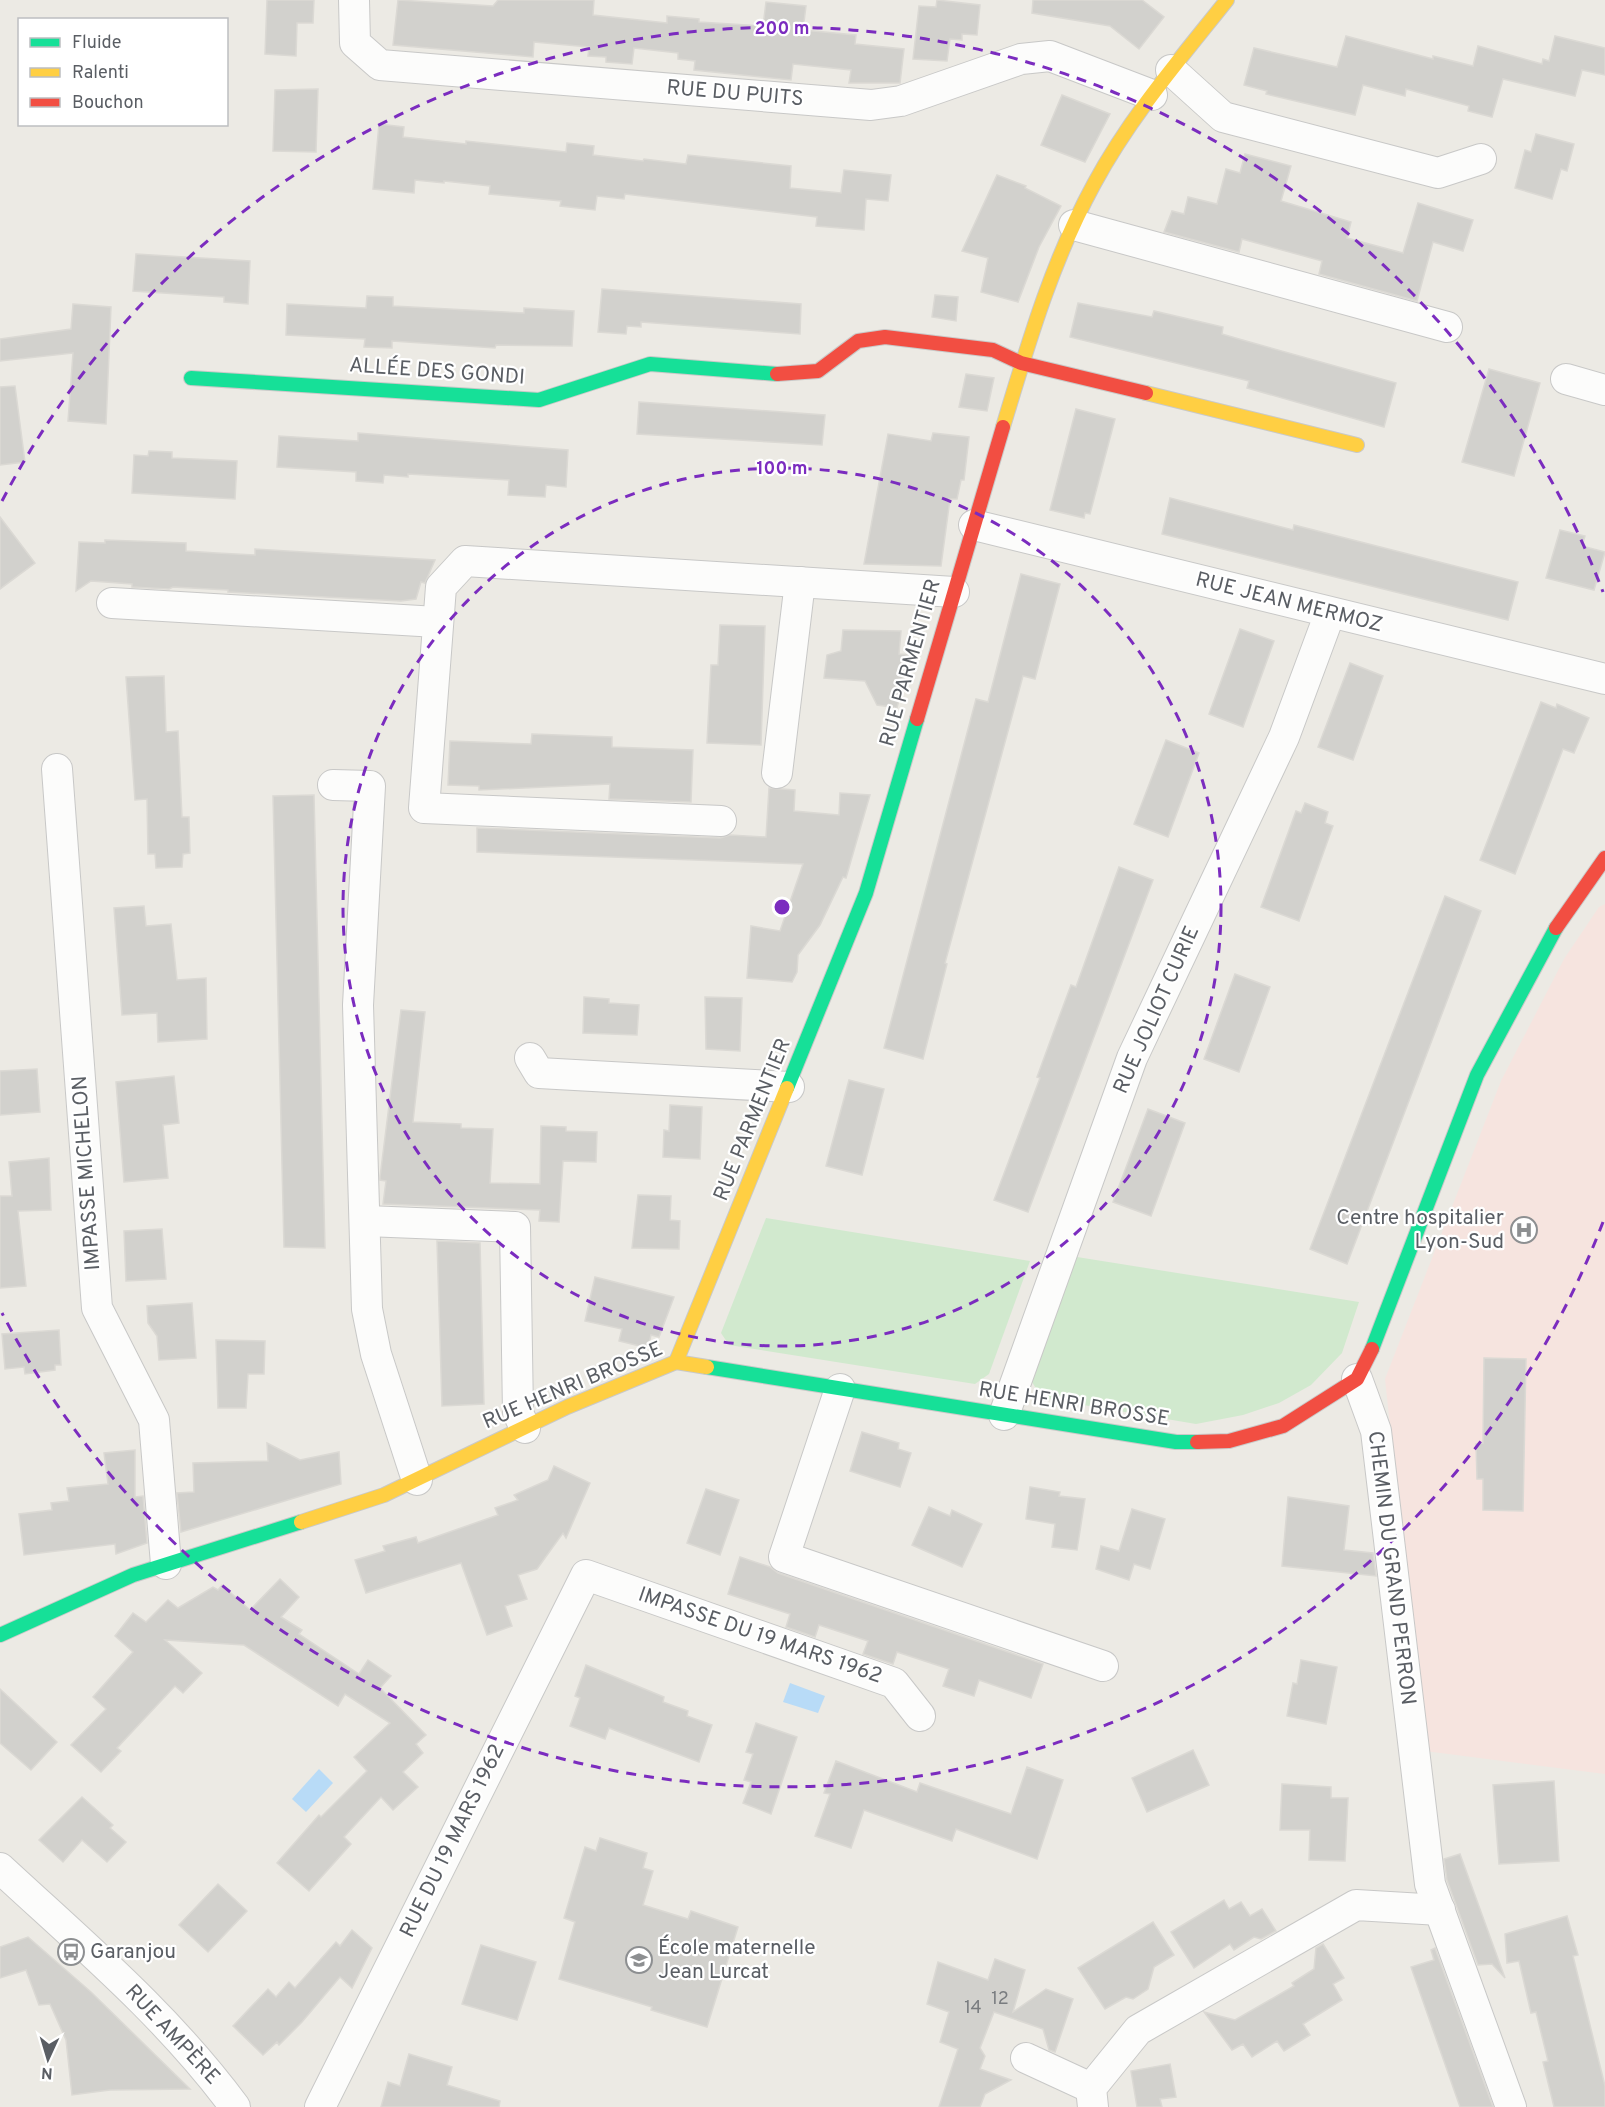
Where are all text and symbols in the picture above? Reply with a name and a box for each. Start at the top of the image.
legend [18,18,228,126]
text: 200 m [754,18,810,41]
text: Fluide [72,32,121,55]
text: Ralenti [72,62,129,85]
street label: RUE DU PUITS [665,75,805,113]
text: Bouchon [72,92,144,115]
street label: ALLÉE DES GONDI [348,351,526,392]
text: 100 m [756,458,808,481]
street label: RUE JEAN MERMOZ [1193,567,1385,639]
street label: RUE PARMENTIER [874,576,948,750]
centre of rings [772,897,792,917]
street label: RUE JOLIOT CURIE [1108,922,1206,1098]
street label: RUE PARMENTIER [708,1035,798,1205]
street label: IMPASSE MICHELON [67,1075,107,1271]
place label: Centre hospitalier Lyon-Sud [1336,1205,1504,1256]
hospital icon: Centre hospitalier Lyon-Sud [1509,1215,1539,1245]
street label: RUE HENRI BROSSE [479,1336,667,1436]
street label: RUE HENRI BROSSE [977,1377,1171,1433]
street label: CHEMIN DU GRAND PERRON [1361,1429,1421,1707]
street label: IMPASSE DU 19 MARS 1962 [634,1581,886,1691]
street label: RUE DU 19 MARS 1962 [394,1740,512,1942]
place label: École maternelle Jean Lurcat [658,1934,816,1986]
bus stop icon: Garanjou [56,1937,86,1967]
place label: Garanjou [90,1939,176,1966]
school or university icon: École maternelle Jean Lurcat [624,1945,654,1975]
street label: RUE AMPÈRE [119,1978,226,2091]
house number: 12 [991,1988,1009,2011]
house number: 14 [964,1997,982,2020]
north arrow [18,2029,78,2089]
text: N [41,2062,54,2082]

